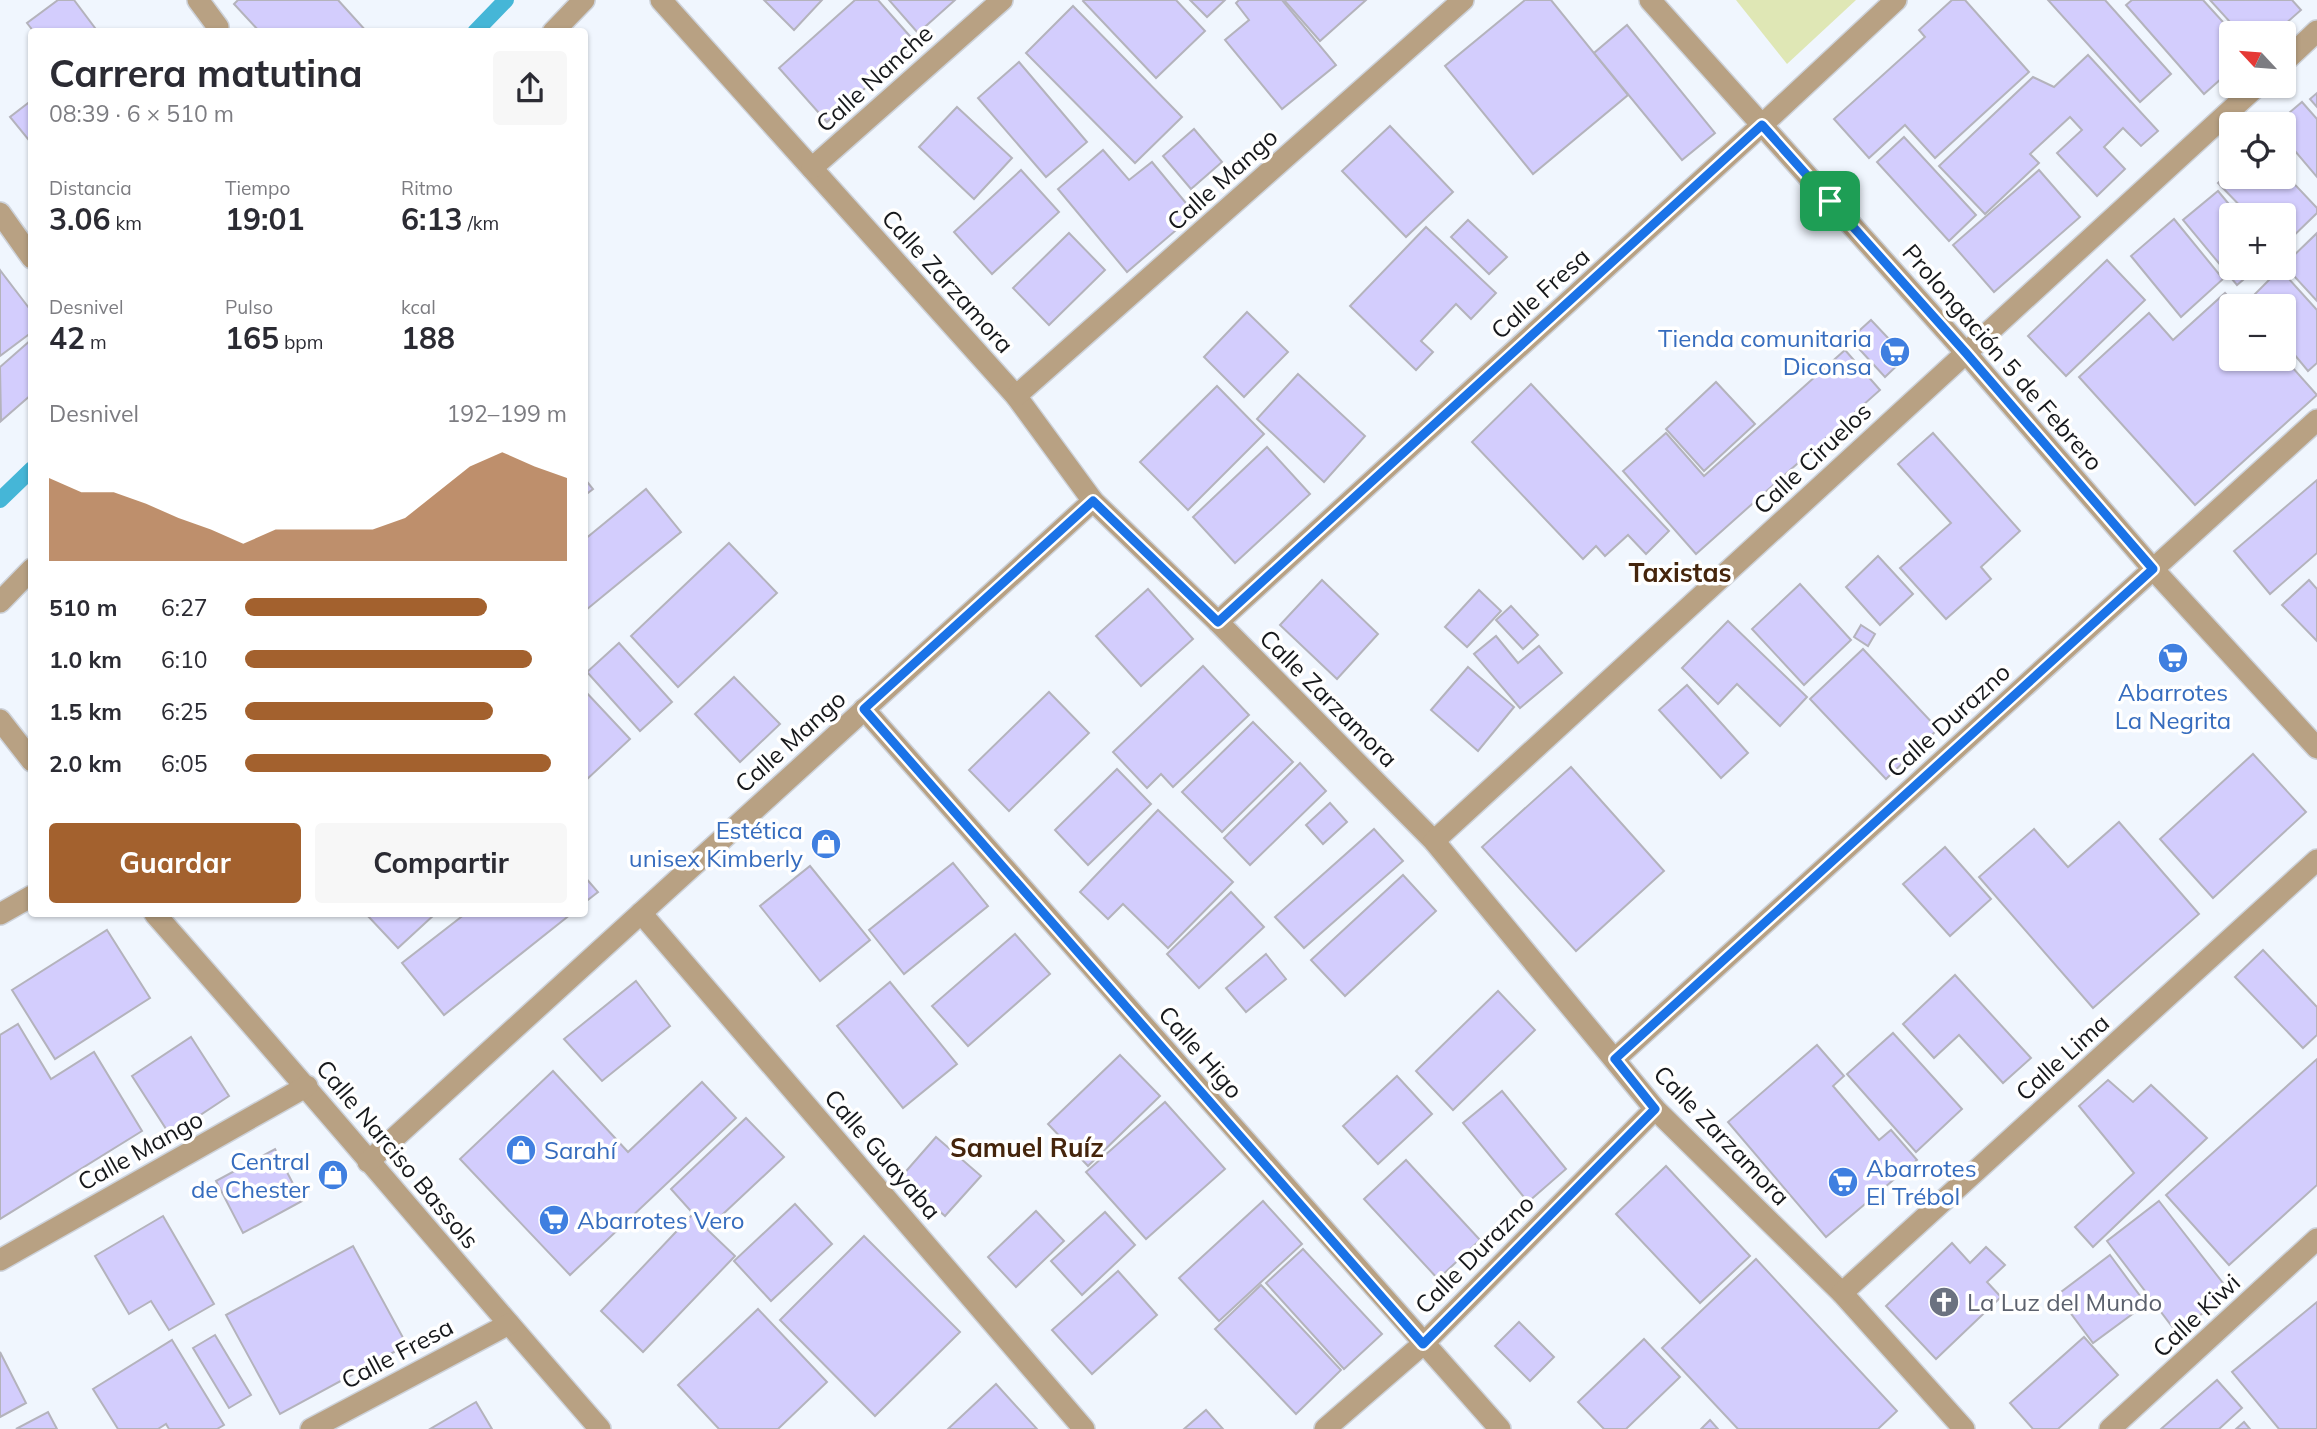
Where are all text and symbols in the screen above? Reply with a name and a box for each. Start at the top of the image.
street label: Calle Nanche [810,18,938,138]
north arrow [2219,21,2296,98]
map controls [2219,21,2296,371]
text: Carrera matutina [49,49,363,97]
button: share [493,51,567,125]
text: 08:39 · 6 × 510 m [49,99,234,128]
button: locate [2219,112,2296,189]
street label: Calle Mango [1161,122,1283,236]
pin [1800,171,1860,231]
text: Distancia [49,176,132,200]
text: Tiempo [225,176,290,200]
text: Ritmo [401,176,453,200]
icon: arrive [1811,182,1849,220]
text: 3.06 [49,200,110,238]
text: 19:01 [225,200,304,238]
text: 6:13 [401,200,462,238]
street label: Calle Zarzamora [876,203,1020,359]
button: + [2219,203,2296,280]
text: km [110,211,142,235]
text: /km [462,211,499,235]
street label: Prolongación 5 de Febrero [1896,238,2110,476]
street label: Calle Fresa [1485,241,1595,345]
button: − [2219,294,2296,371]
text: Desnivel [49,295,123,319]
text: Pulso [225,295,273,319]
text: kcal [401,295,436,319]
text: 42 [49,319,85,357]
text: 165 [225,319,279,357]
text: 188 [401,319,455,357]
place label: Tienda comunitaria Diconsa [1658,323,1872,381]
text: m [85,330,107,354]
text: bpm [279,330,323,354]
supermarket icon: Tienda comunitaria Diconsa [1878,335,1912,369]
street label: Calle Ciruelos [1747,396,1877,520]
text: Desnivel [49,399,139,428]
text: 192–199 m [446,399,567,428]
district label: Taxistas [1628,556,1732,589]
text: 510 m [49,593,117,622]
text: 6:27 [161,593,208,622]
street label: Calle Zarzamora [1254,623,1404,773]
supermarket icon: Abarrotes La Negrita [2156,641,2190,675]
text: 1.0 km [49,645,122,674]
text: 6:10 [161,645,208,674]
street label: Calle Durazno [1880,657,2016,783]
place label: Abarrotes La Negrita [2115,677,2231,735]
street label: Calle Mango [729,684,851,798]
text: 1.5 km [49,697,122,726]
text: 6:25 [161,697,208,726]
text: 2.0 km [49,749,122,778]
text: 6:05 [161,749,208,778]
place label: Estética unisex Kimberly [629,815,803,873]
button: Guardar [49,823,301,903]
button: Compartir [315,823,567,903]
shop icon: Estética unisex Kimberly [809,827,843,861]
street label: Calle Higo [1152,999,1250,1105]
street label: Calle Lima [2009,1007,2115,1107]
street label: Calle Narciso Bassols [310,1053,486,1255]
street label: Calle Zarzamora [1648,1059,1796,1211]
street label: Calle Guayaba [818,1083,948,1225]
street label: Calle Mango [72,1103,208,1197]
district label: Samuel Ruíz [950,1131,1104,1164]
shop icon: Sarahí [504,1133,538,1167]
place label: Sarahí [544,1135,617,1165]
place label: Central de Chester [191,1146,310,1204]
place label: Abarrotes El Trébol [1866,1153,1977,1211]
shop icon: Central de Chester [316,1158,350,1192]
supermarket icon: Abarrotes El Trébol [1826,1165,1860,1199]
street label: Calle Durazno [1408,1188,1540,1320]
supermarket icon: Abarrotes Vero [537,1203,571,1237]
place label: Abarrotes Vero [577,1205,744,1235]
street label: Calle Kiwi [2146,1267,2246,1363]
church icon: La Luz del Mundo [1927,1285,1961,1319]
place label: La Luz del Mundo [1967,1287,2162,1317]
street label: Calle Fresa [336,1311,458,1395]

